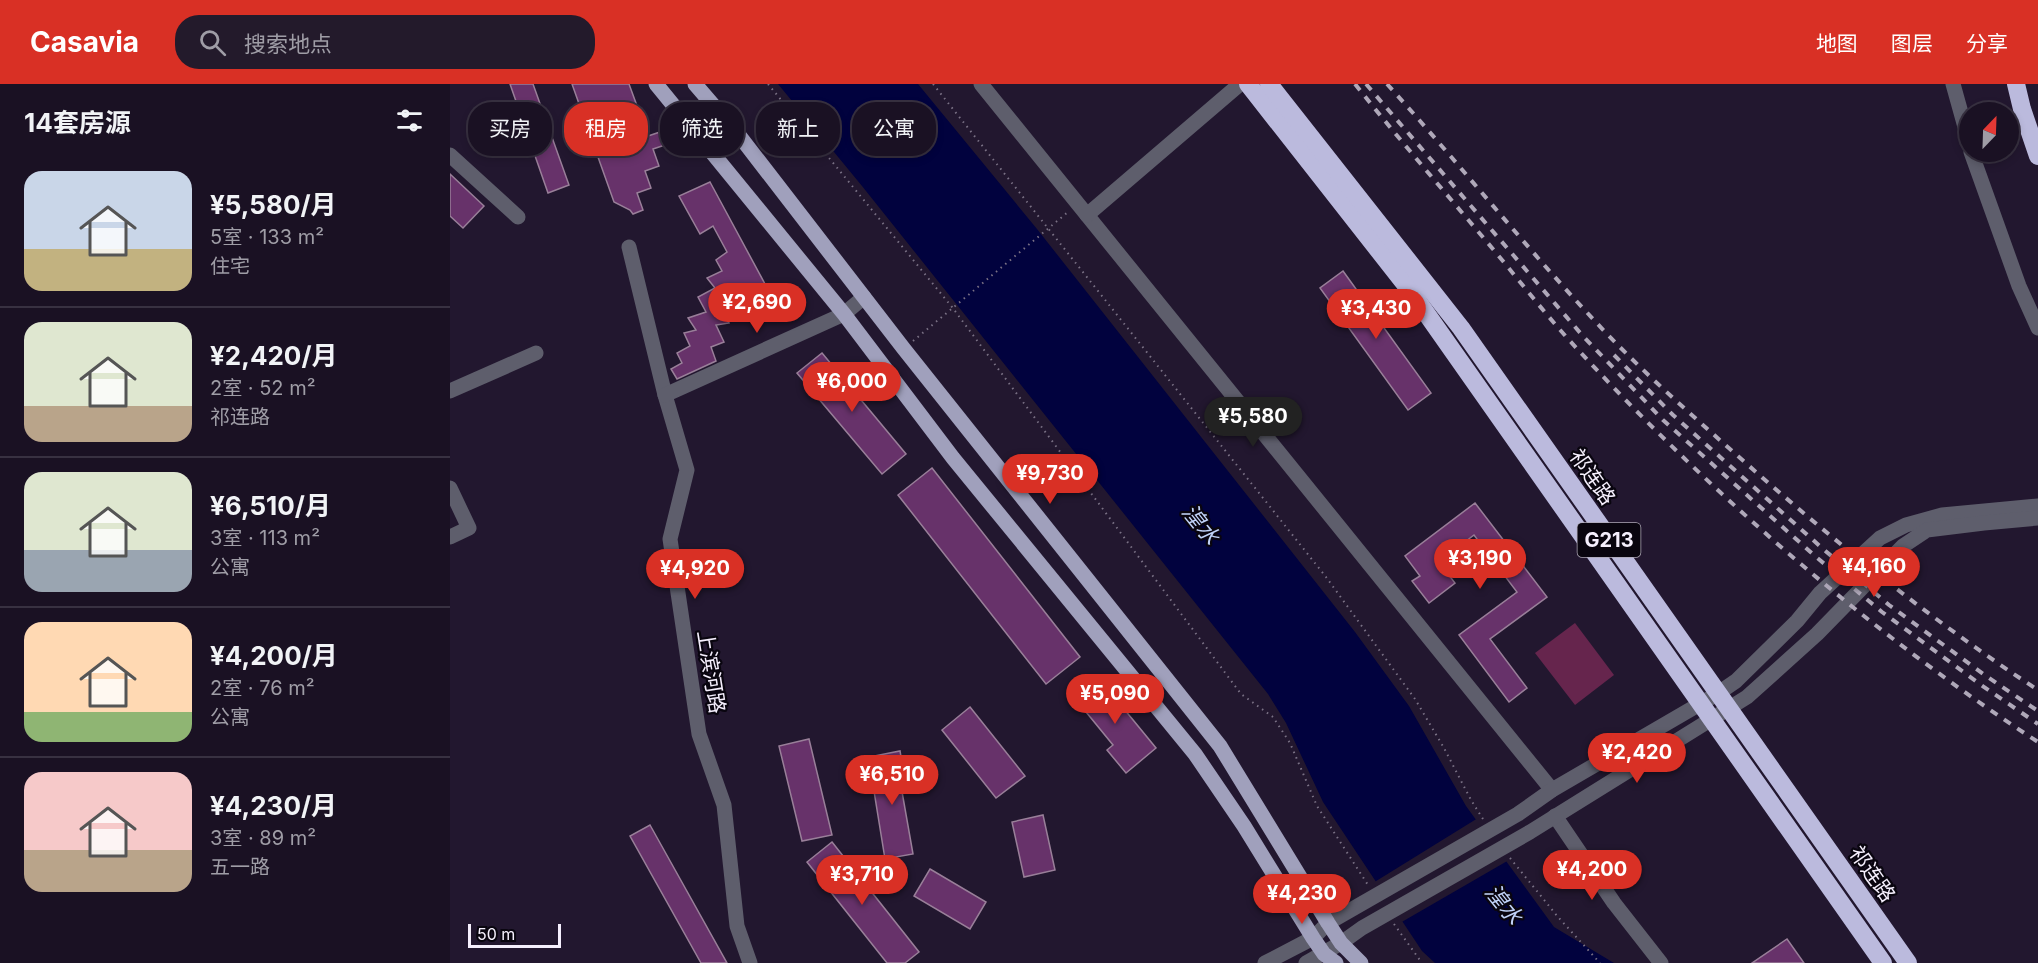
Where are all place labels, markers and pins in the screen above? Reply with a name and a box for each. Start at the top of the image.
pin: ¥2,690 [708,283,806,334]
pin: ¥3,430 [1327,289,1425,340]
pin: ¥6,000 [803,362,901,413]
pin: ¥5,580 [1204,397,1302,448]
pin: ¥9,730 [1001,454,1099,505]
pin: ¥3,190 [1431,539,1529,590]
pin: ¥4,160 [1825,547,1923,598]
pin: ¥4,920 [646,549,744,600]
pin: ¥5,090 [1066,674,1164,725]
pin: ¥2,420 [1588,733,1686,784]
pin: ¥6,510 [843,755,941,806]
pin: ¥4,200 [1543,850,1641,901]
pin: ¥3,710 [813,855,911,906]
pin: ¥4,230 [1253,874,1351,925]

